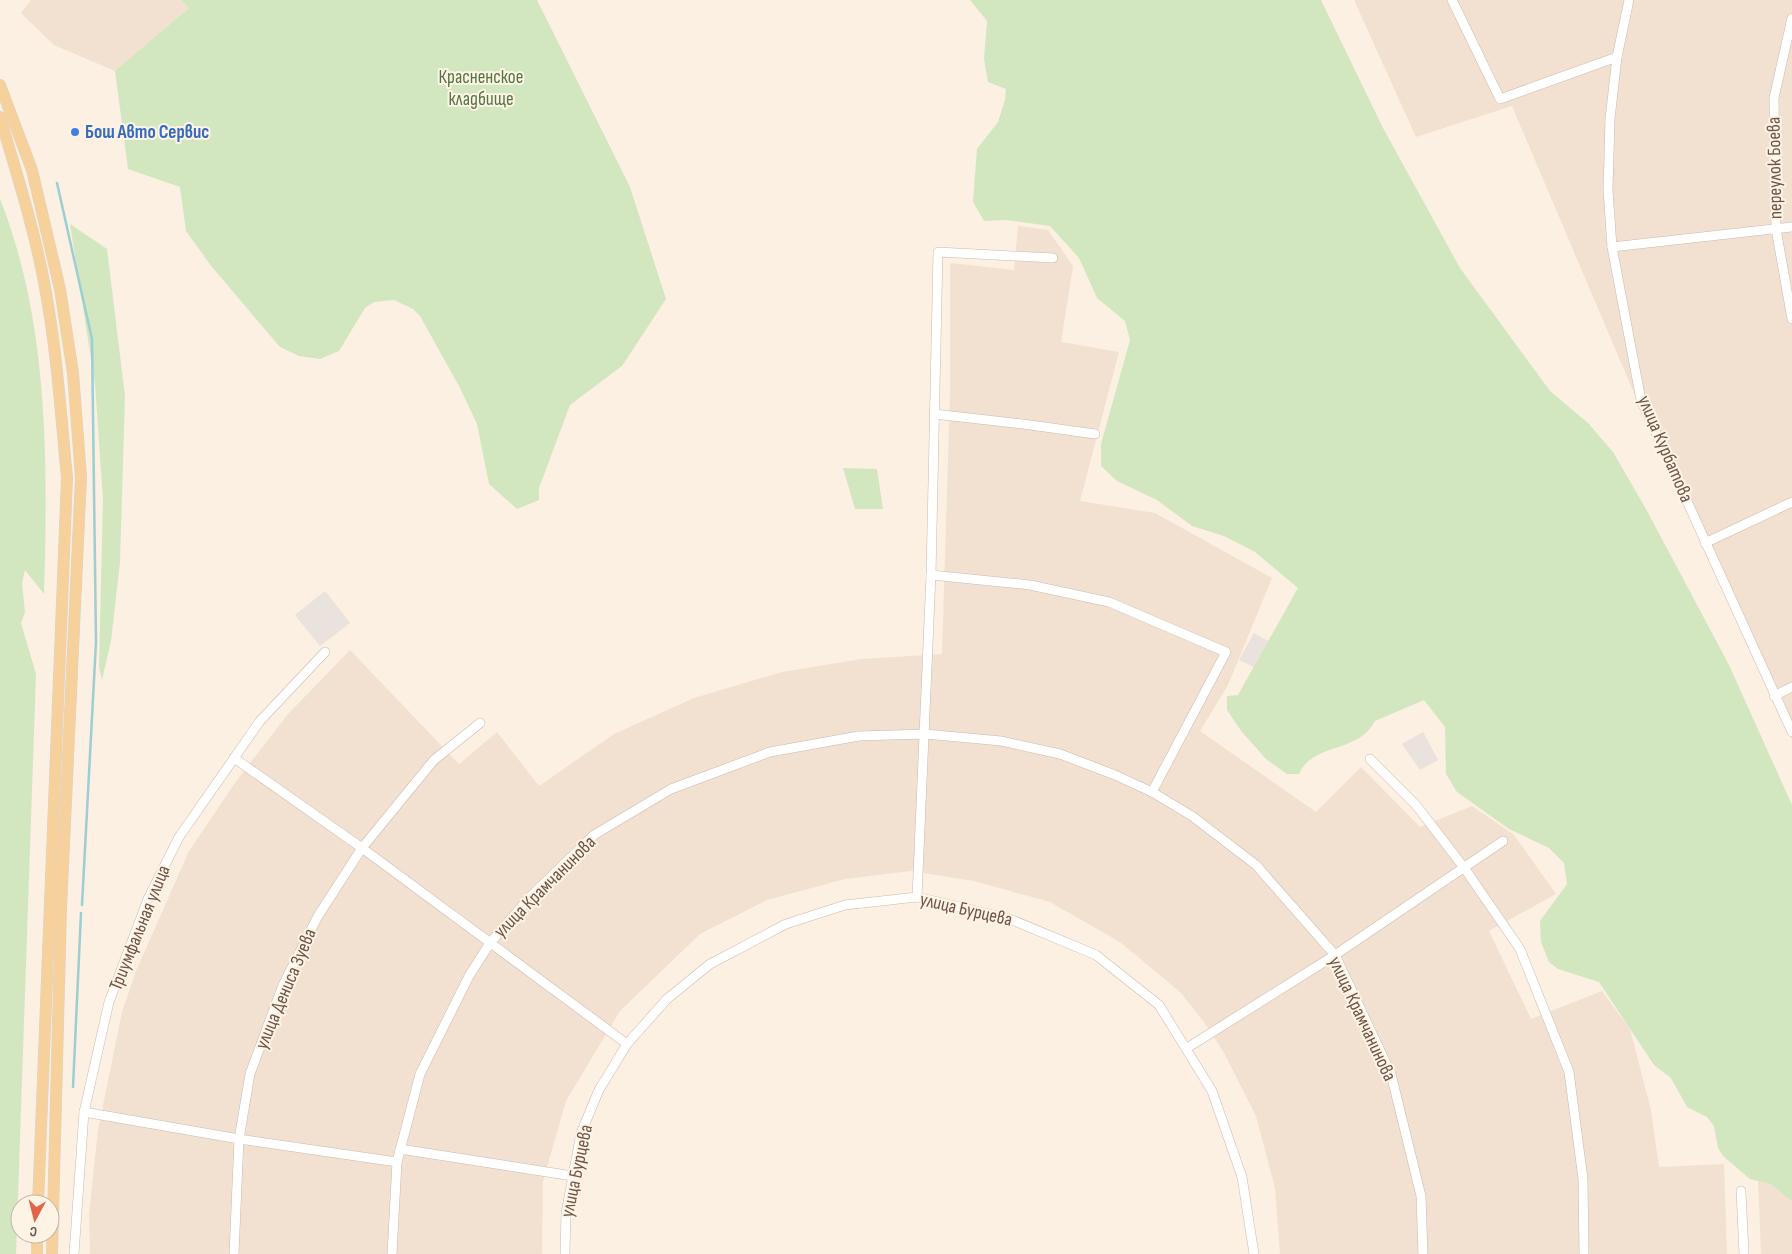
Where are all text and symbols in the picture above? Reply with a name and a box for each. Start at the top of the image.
park label: Красненское кладбище [439,66,523,111]
street label: переулок Боева [1763,117,1787,219]
place label: Бош Авто Сервис [85,121,209,144]
marker: Бош Авто Сервис [69,126,81,138]
street label: улица Курбатова [1632,392,1698,506]
street label: улица Крамчанинова [489,831,601,943]
street label: Триумфальная улица [104,862,176,994]
street label: улица Бурцева [918,888,1014,932]
street label: улица Дениса Зуева [250,925,322,1053]
street label: улица Крамчанинова [1323,953,1401,1085]
street label: улица Бурцева [556,1123,598,1219]
north arrow [10,1194,60,1244]
text: С [29,1223,38,1240]

